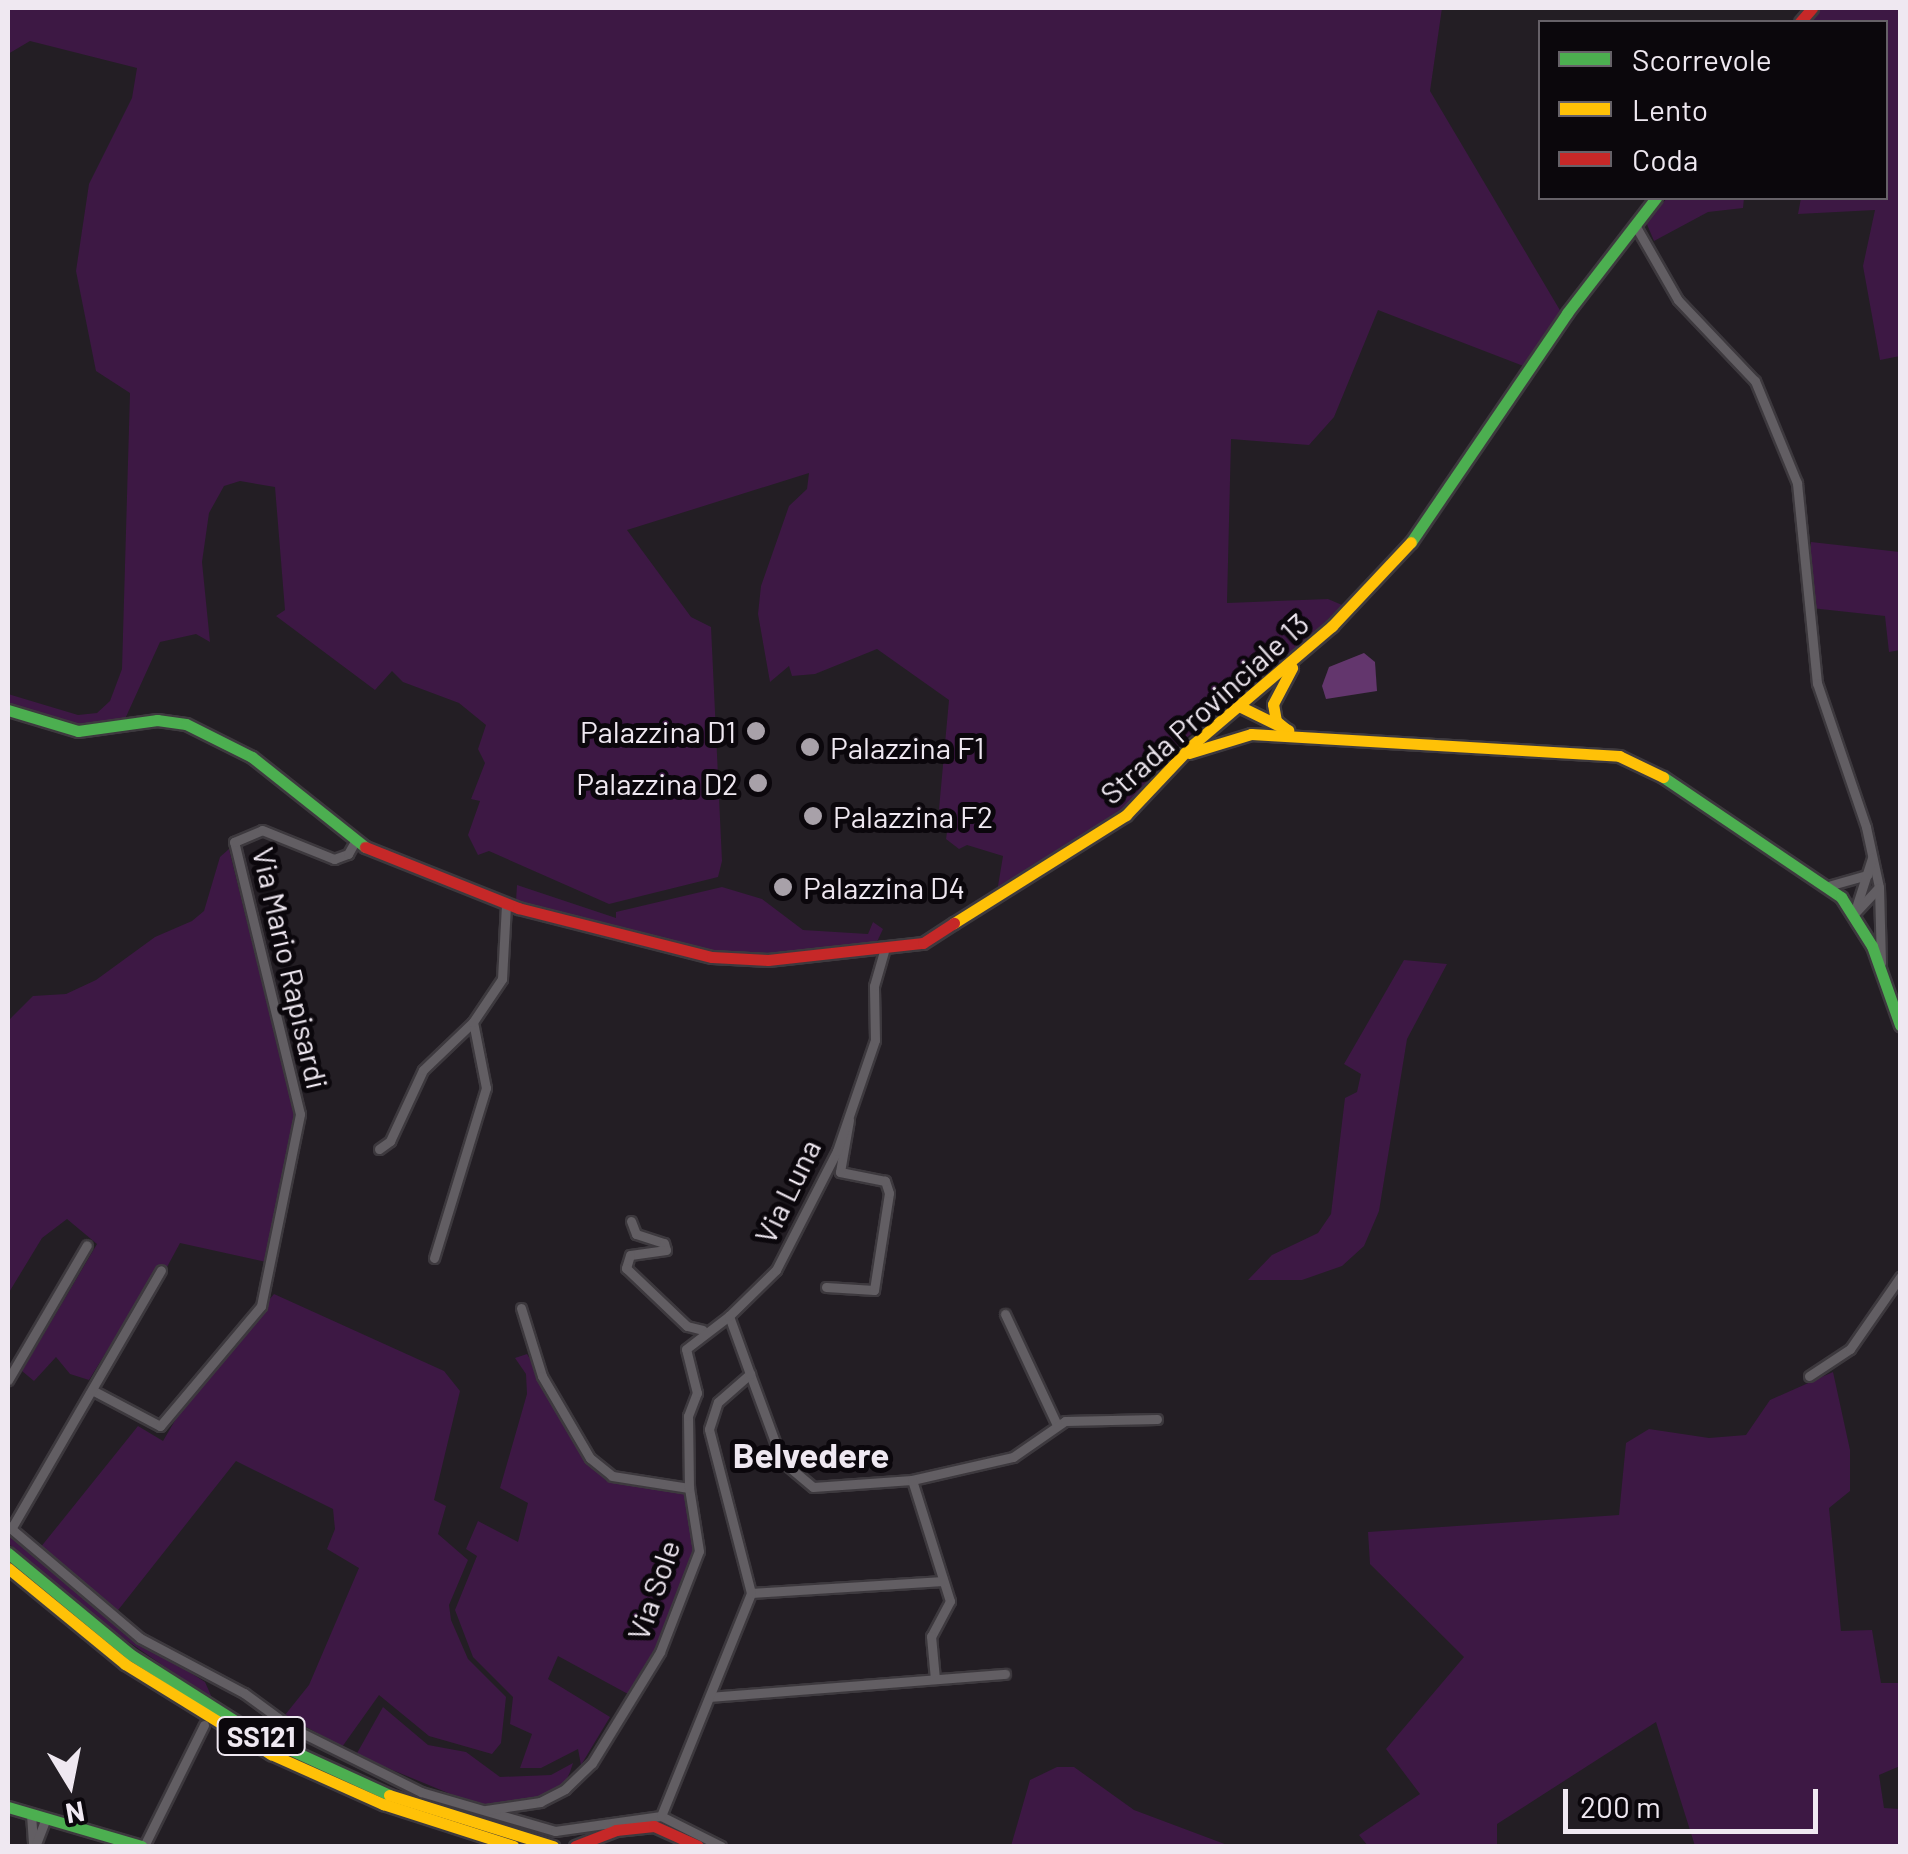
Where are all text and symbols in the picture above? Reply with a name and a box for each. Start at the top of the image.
legend [1538,20,1888,200]
text: Scorrevole [1632,41,1772,77]
text: Lento [1632,91,1708,127]
text: Coda [1632,141,1698,177]
street label: Strada Provinciale 13 [1092,605,1316,811]
place label: Palazzina D1 [580,713,736,749]
marker: Palazzina D1 [745,720,767,742]
place label: Palazzina F1 [830,729,985,765]
marker: Palazzina F1 [799,736,821,758]
place label: Palazzina D2 [576,765,738,801]
marker: Palazzina D2 [747,772,769,794]
place label: Palazzina F2 [833,798,993,834]
marker: Palazzina F2 [802,805,824,827]
street label: Via Mario Rapisardi [246,844,336,1092]
place label: Palazzina D4 [803,869,965,905]
marker: Palazzina D4 [772,876,794,898]
street label: Via Luna [746,1133,828,1249]
district label: Belvedere [733,1433,889,1475]
street label: Via Sole [619,1535,687,1645]
road number: SS121 [216,1713,306,1759]
north arrow [20,1734,120,1834]
scale bar [1568,1769,1823,1831]
text: 200 m [1580,1788,1661,1824]
text: N [63,1795,87,1832]

